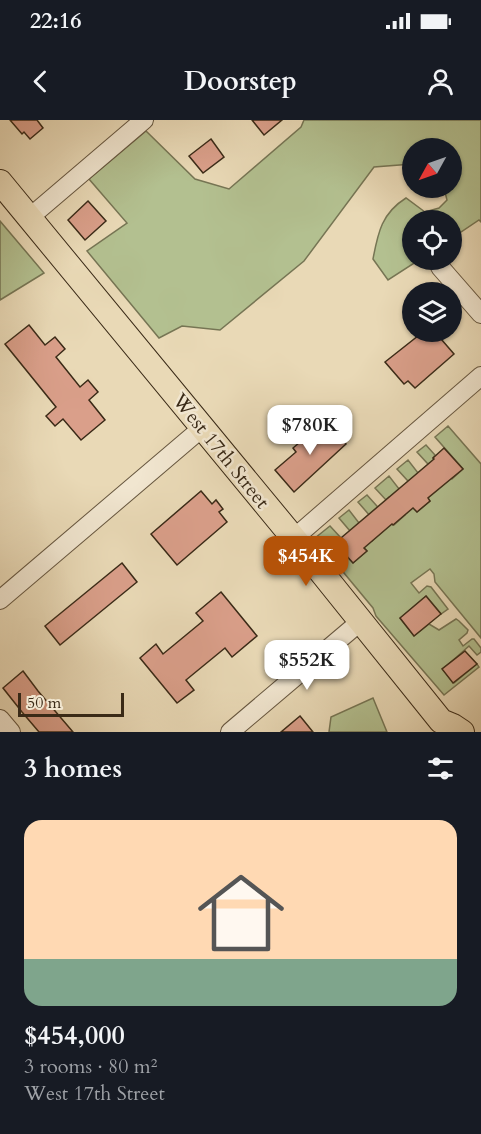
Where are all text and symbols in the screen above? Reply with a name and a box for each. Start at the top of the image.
text: 22:16 [30,6,81,36]
text: Doorstep [184,63,297,100]
icon: back [24,65,57,98]
icon: person [424,65,457,98]
north arrow [402,138,462,198]
map controls [402,138,462,342]
button: locate [402,210,462,270]
button: layers [402,282,462,342]
street label: West 17th Street [166,387,276,515]
pin: $780K [268,405,352,456]
text: $780K [281,411,339,438]
pin: $454K [264,536,348,587]
text: $454K [277,542,335,569]
pin: $552K [265,640,349,691]
text: $552K [278,646,336,673]
scale bar [18,690,124,718]
text: 50 m [27,692,61,714]
text: 3 homes [24,751,122,786]
icon: filters [424,752,457,785]
icon: home [187,859,295,967]
text: $454,000 [24,1018,125,1053]
text: 3 rooms · 80 m² [24,1053,157,1080]
text: West 17th Street [24,1080,165,1107]

